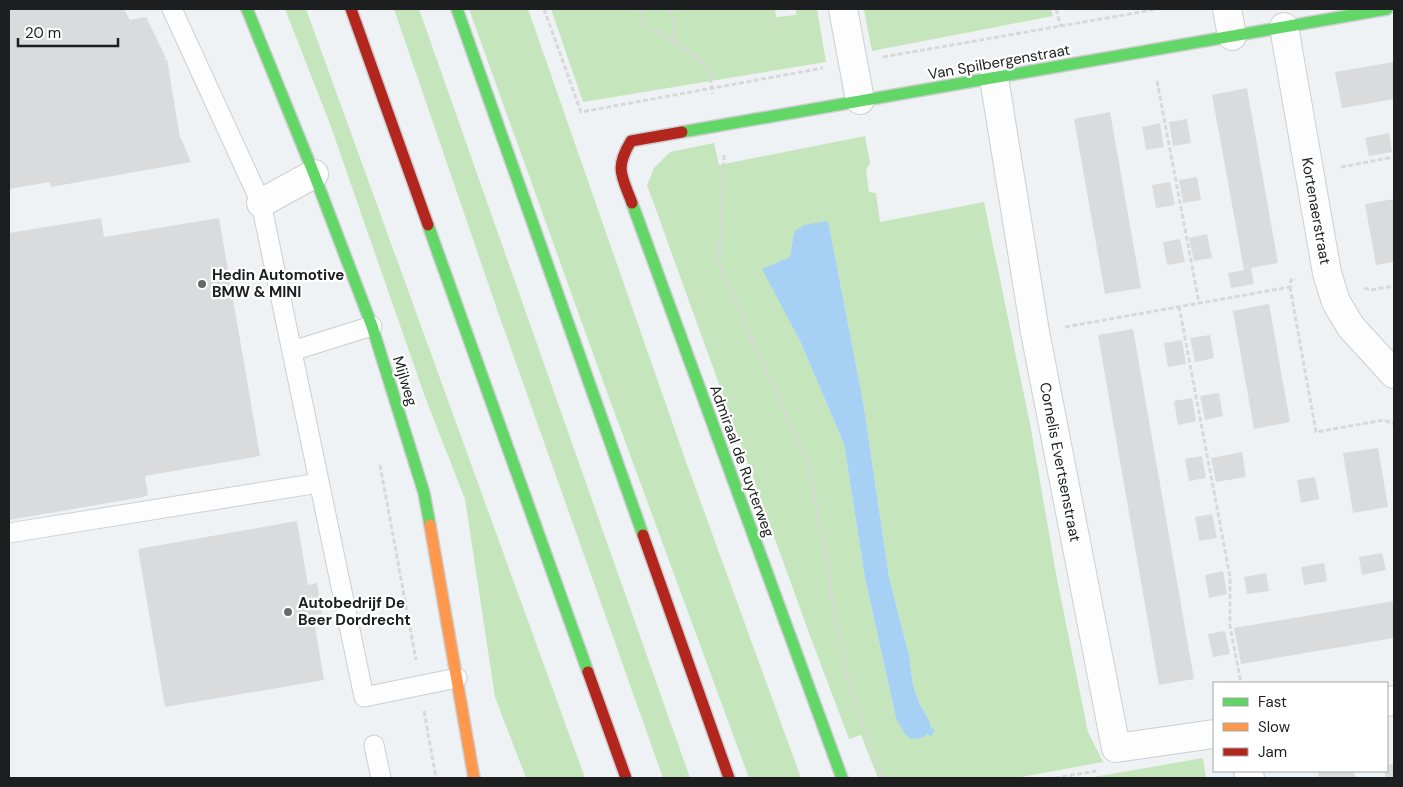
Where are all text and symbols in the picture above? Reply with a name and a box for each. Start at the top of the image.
scale bar [18,15,118,47]
text: 20 m [25,23,61,43]
street label: Van Spilbergenstraat [926,40,1072,84]
street label: Kortenaerstraat [1297,156,1335,266]
place label: Hedin Automotive BMW & MINI [212,265,344,302]
marker: Hedin Automotive BMW & MINI [196,278,208,290]
street label: Mijlweg [388,354,422,408]
street label: Cornelis Evertsenstraat [1035,381,1085,544]
street label: Admiraal de Ruyterweg [705,382,779,540]
place label: Autobedrijf De Beer Dordrecht [298,593,411,630]
marker: Autobedrijf De Beer Dordrecht [282,606,294,618]
legend [1213,682,1388,772]
text: Fast [1258,692,1287,712]
text: Slow [1258,717,1291,737]
text: Jam [1258,742,1287,762]

